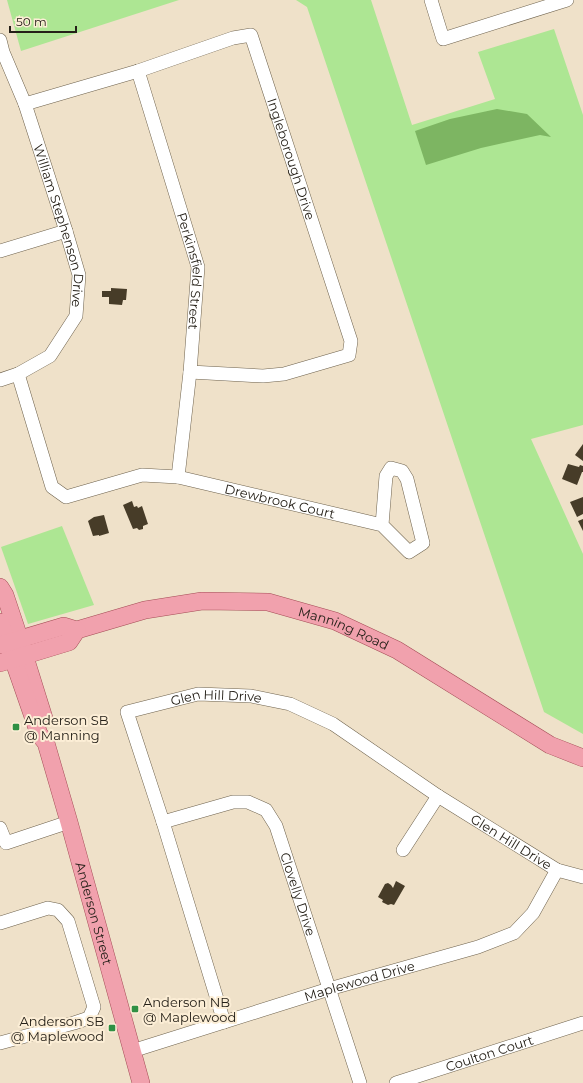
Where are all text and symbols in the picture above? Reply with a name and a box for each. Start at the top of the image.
scale bar [10,8,76,34]
text: 50 m [16,14,47,29]
street label: Ingleborough Drive [264,96,319,222]
street label: William Stephenson Drive [30,142,87,308]
street label: Perkinsfield Street [174,210,206,330]
street label: Drewbrook Court [223,480,337,522]
street label: Manning Road [296,603,391,653]
street label: Glen Hill Drive [169,686,264,709]
place label: Anderson SB @ Manning [24,712,109,743]
marker: Anderson SB @ Manning [11,722,21,732]
street label: Glen Hill Drive [468,810,555,873]
street label: Clovelly Drive [277,850,319,938]
street label: Anderson Street [72,860,116,967]
street label: Maplewood Drive [302,957,416,1004]
place label: Anderson NB @ Maplewood [143,994,236,1025]
marker: Anderson NB @ Maplewood [130,1004,140,1014]
place label: Anderson SB @ Maplewood [11,1013,104,1044]
marker: Anderson SB @ Maplewood [107,1023,117,1033]
street label: Coulton Court [443,1032,535,1075]

